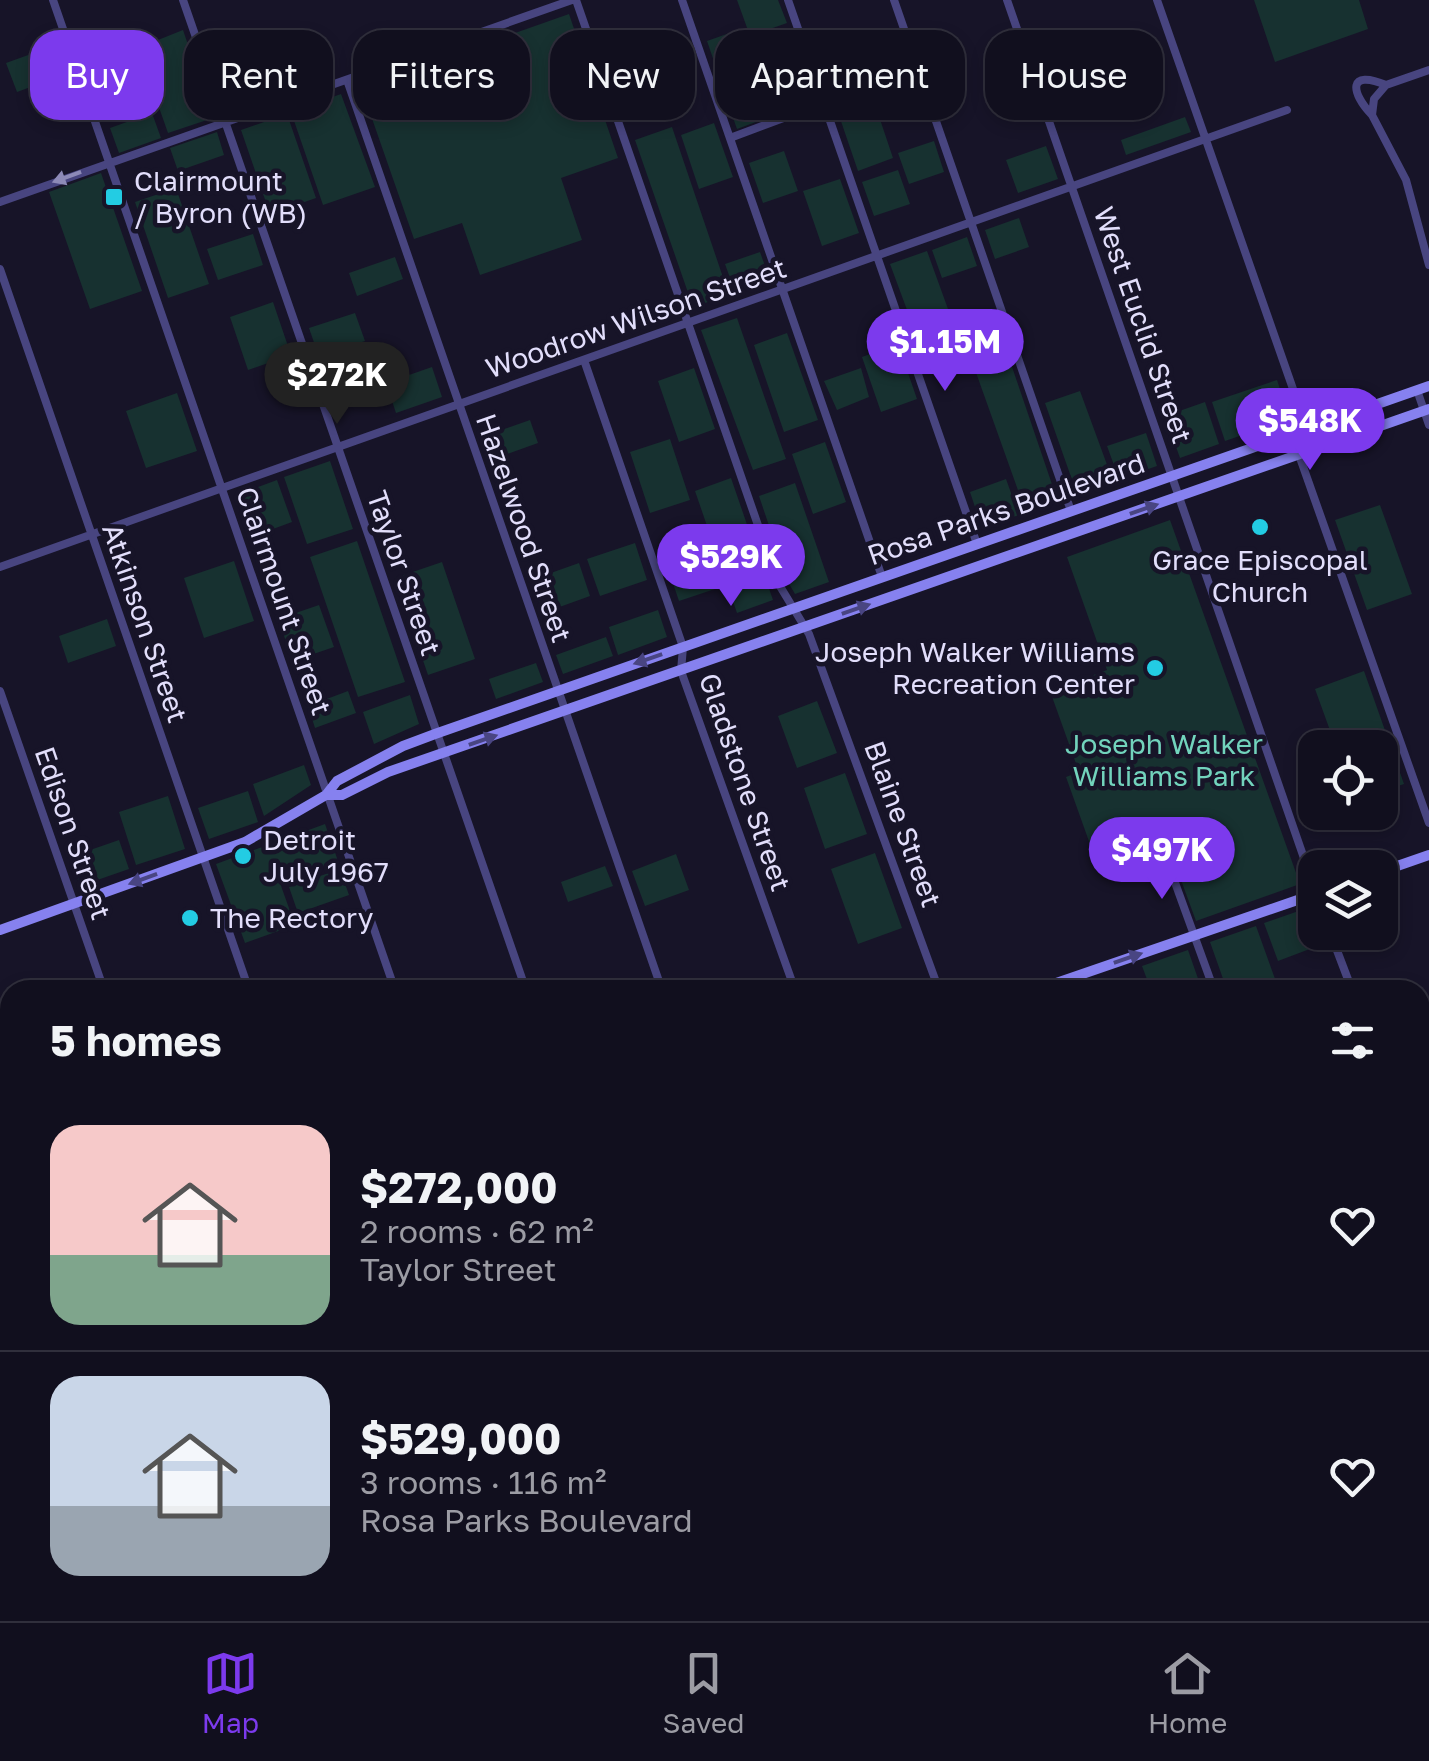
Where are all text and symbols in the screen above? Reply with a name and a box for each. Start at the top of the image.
chip: Buy [30,30,164,120]
chip: Rent [184,30,333,120]
chip: Filters [353,30,530,120]
chip: New [550,30,695,120]
chip: Apartment [715,30,965,120]
chip: House [985,30,1163,120]
place label: Clairmount / Byron (WB) [134,164,307,229]
one-way arrow [52,170,82,185]
marker: Clairmount / Byron (WB) [103,186,125,208]
street label: West Euclid Street [1088,202,1199,447]
street label: Woodrow Wilson Street [481,251,790,384]
pin: $1.15M [864,309,1026,394]
text: $1.15M [889,322,1001,360]
pin: $272K [267,342,407,427]
text: $272K [286,355,388,393]
pin: $548K [1240,388,1380,473]
text: $548K [1258,401,1362,439]
street label: Hazelwood Street [470,409,579,646]
street label: Rosa Parks Boulevard [863,446,1149,572]
street label: Clairmount Street [230,483,339,719]
street label: Taylor Street [361,486,448,660]
one-way arrow [1130,501,1160,516]
marker: Grace Episcopal Church [1249,516,1271,538]
street label: Atkinson Street [96,519,195,727]
pin: $529K [661,524,801,609]
text: $529K [679,537,783,575]
place label: Grace Episcopal Church [1152,543,1368,608]
one-way arrow [841,601,871,616]
place label: Joseph Walker Williams Recreation Center [815,635,1135,700]
one-way arrow [633,652,663,667]
marker: Joseph Walker Williams Recreation Center [1144,657,1166,679]
street label: Gladstone Street [693,669,798,895]
park label: Joseph Walker Williams Park [1065,727,1263,792]
map controls [1298,730,1398,950]
button: locate [1298,730,1398,830]
one-way arrow [468,731,498,746]
street label: Blaine Street [858,736,949,911]
street label: Edison Street [29,742,118,923]
pin: $497K [1092,817,1232,902]
place label: Detroit July 1967 [263,823,389,888]
text: $497K [1111,830,1213,868]
marker: Detroit July 1967 [232,845,254,867]
button: layers [1298,850,1398,950]
one-way arrow [128,872,158,887]
place label: The Rectory [210,901,374,934]
marker: The Rectory [179,907,201,929]
one-way arrow [1114,950,1144,965]
icon: filters [1325,1013,1380,1068]
text: 5 homes [50,1015,222,1065]
text: $272,000 [360,1162,558,1212]
icon: home [130,1165,250,1285]
icon: heart [1325,1198,1380,1253]
text: 2 rooms · 62 m² [360,1212,594,1250]
text: Taylor Street [360,1250,557,1288]
text: $529,000 [360,1413,561,1463]
icon: home [130,1416,250,1536]
icon: heart [1325,1449,1380,1504]
text: 3 rooms · 116 m² [360,1463,606,1501]
text: Rosa Parks Boulevard [360,1501,693,1539]
tab: Map [202,1646,259,1739]
tab: Saved [663,1646,744,1739]
tab: Home [1148,1646,1227,1739]

